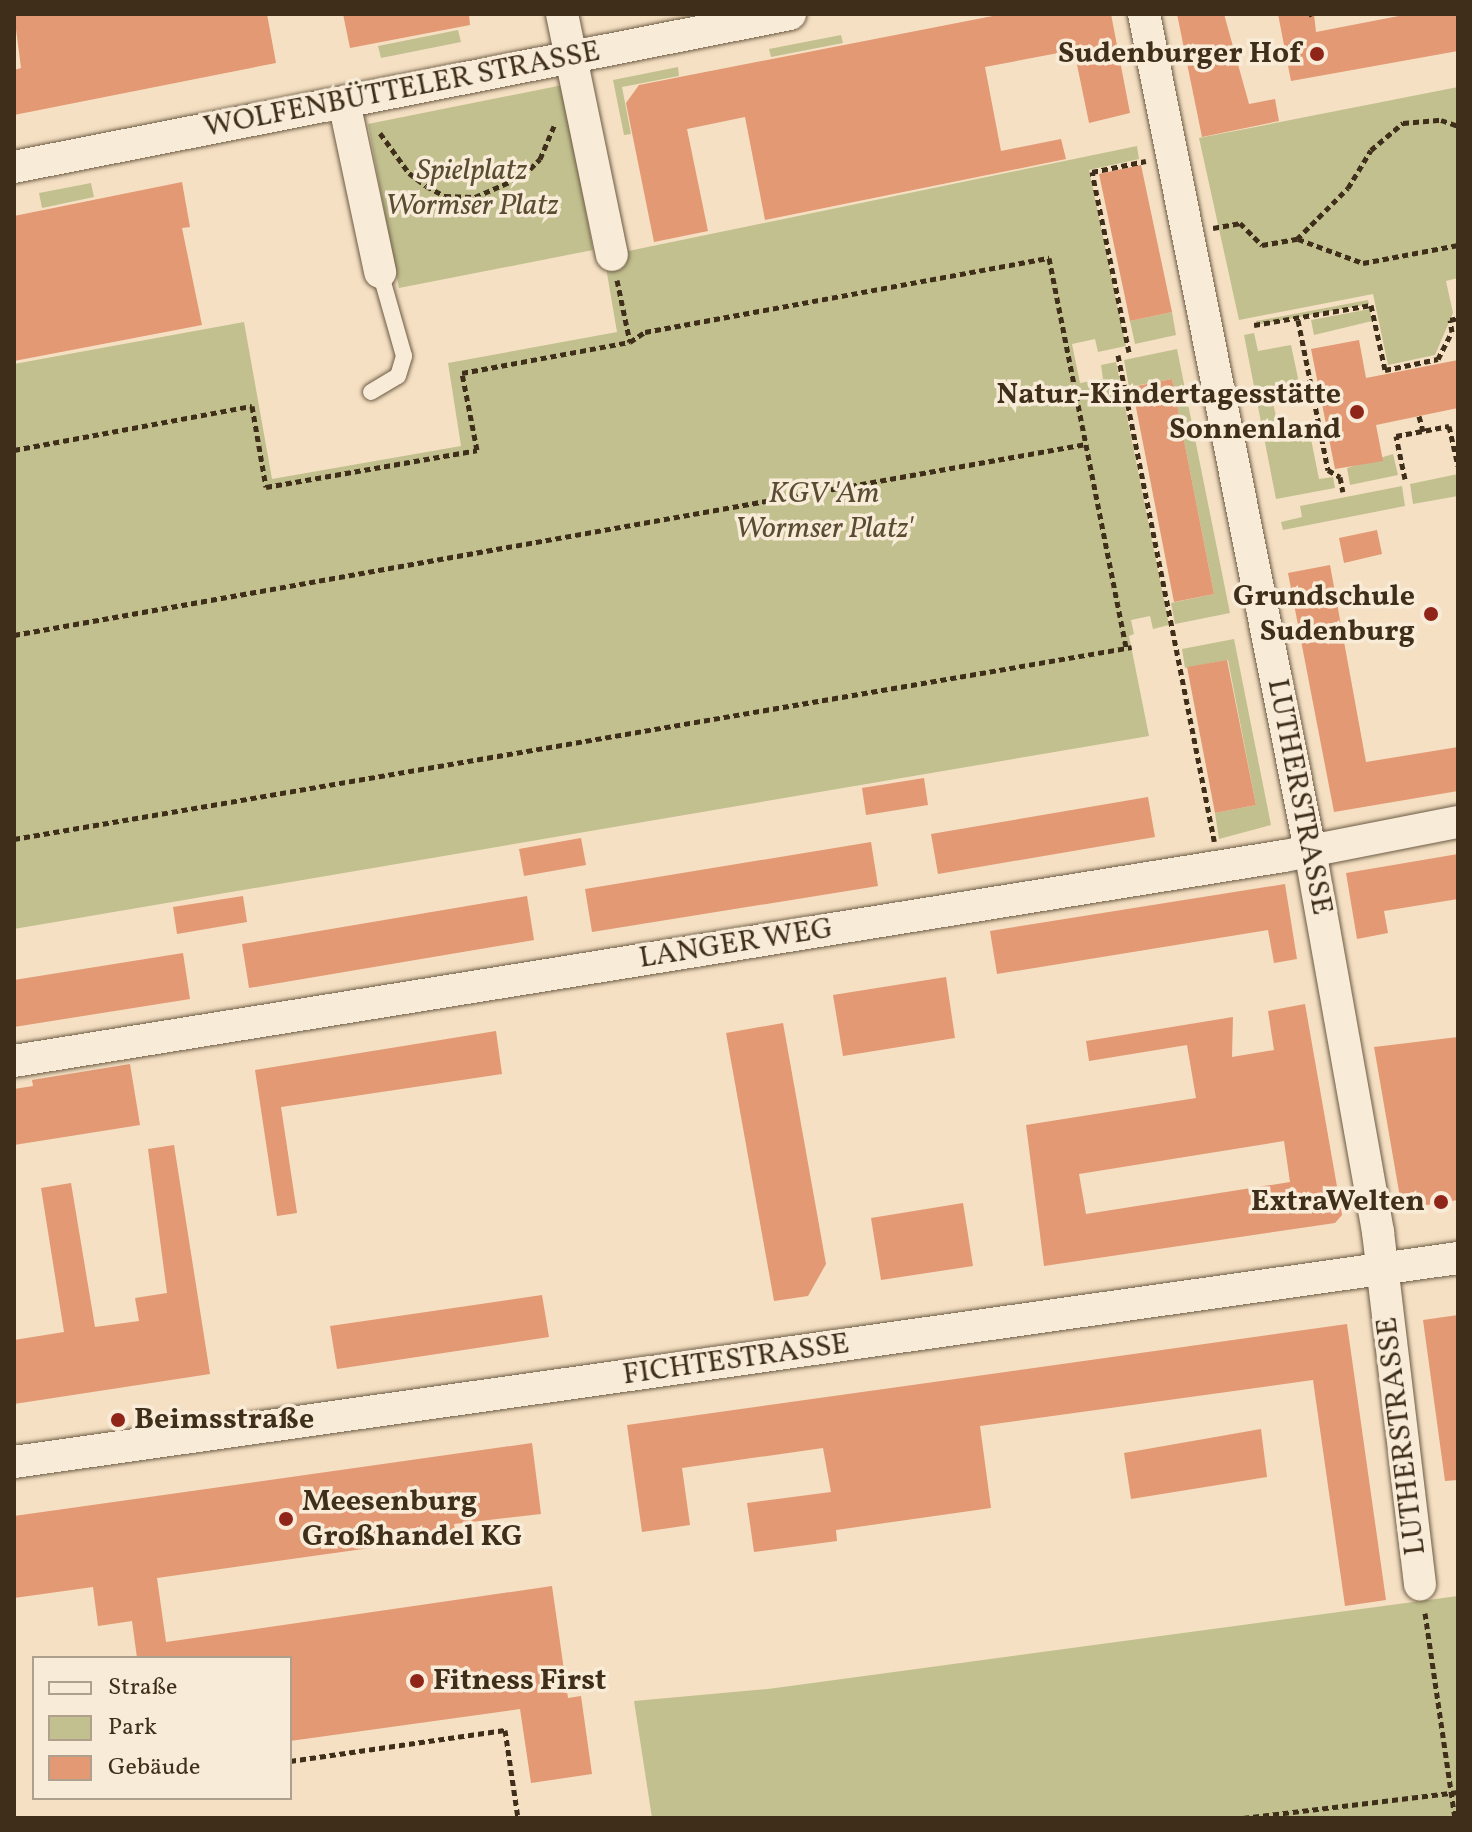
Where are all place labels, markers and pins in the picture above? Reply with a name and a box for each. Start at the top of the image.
place label: Sudenburger Hof [1058,36,1301,72]
marker: Sudenburger Hof [1308,45,1326,63]
place label: Natur-Kindertagesstätte Sonnenland [996,377,1341,448]
marker: Natur-Kindertagesstätte Sonnenland [1348,403,1366,421]
place label: Grundschule Sudenburg [1233,579,1415,650]
marker: Grundschule Sudenburg [1422,605,1440,623]
place label: ExtraWelten [1251,1184,1425,1220]
marker: ExtraWelten [1432,1193,1450,1211]
place label: Beimsstraße [134,1402,314,1438]
marker: Beimsstraße [109,1411,127,1429]
place label: Meesenburg Großhandel KG [302,1484,523,1554]
marker: Meesenburg Großhandel KG [277,1510,295,1528]
place label: Fitness First [433,1663,606,1699]
marker: Fitness First [408,1672,426,1690]

